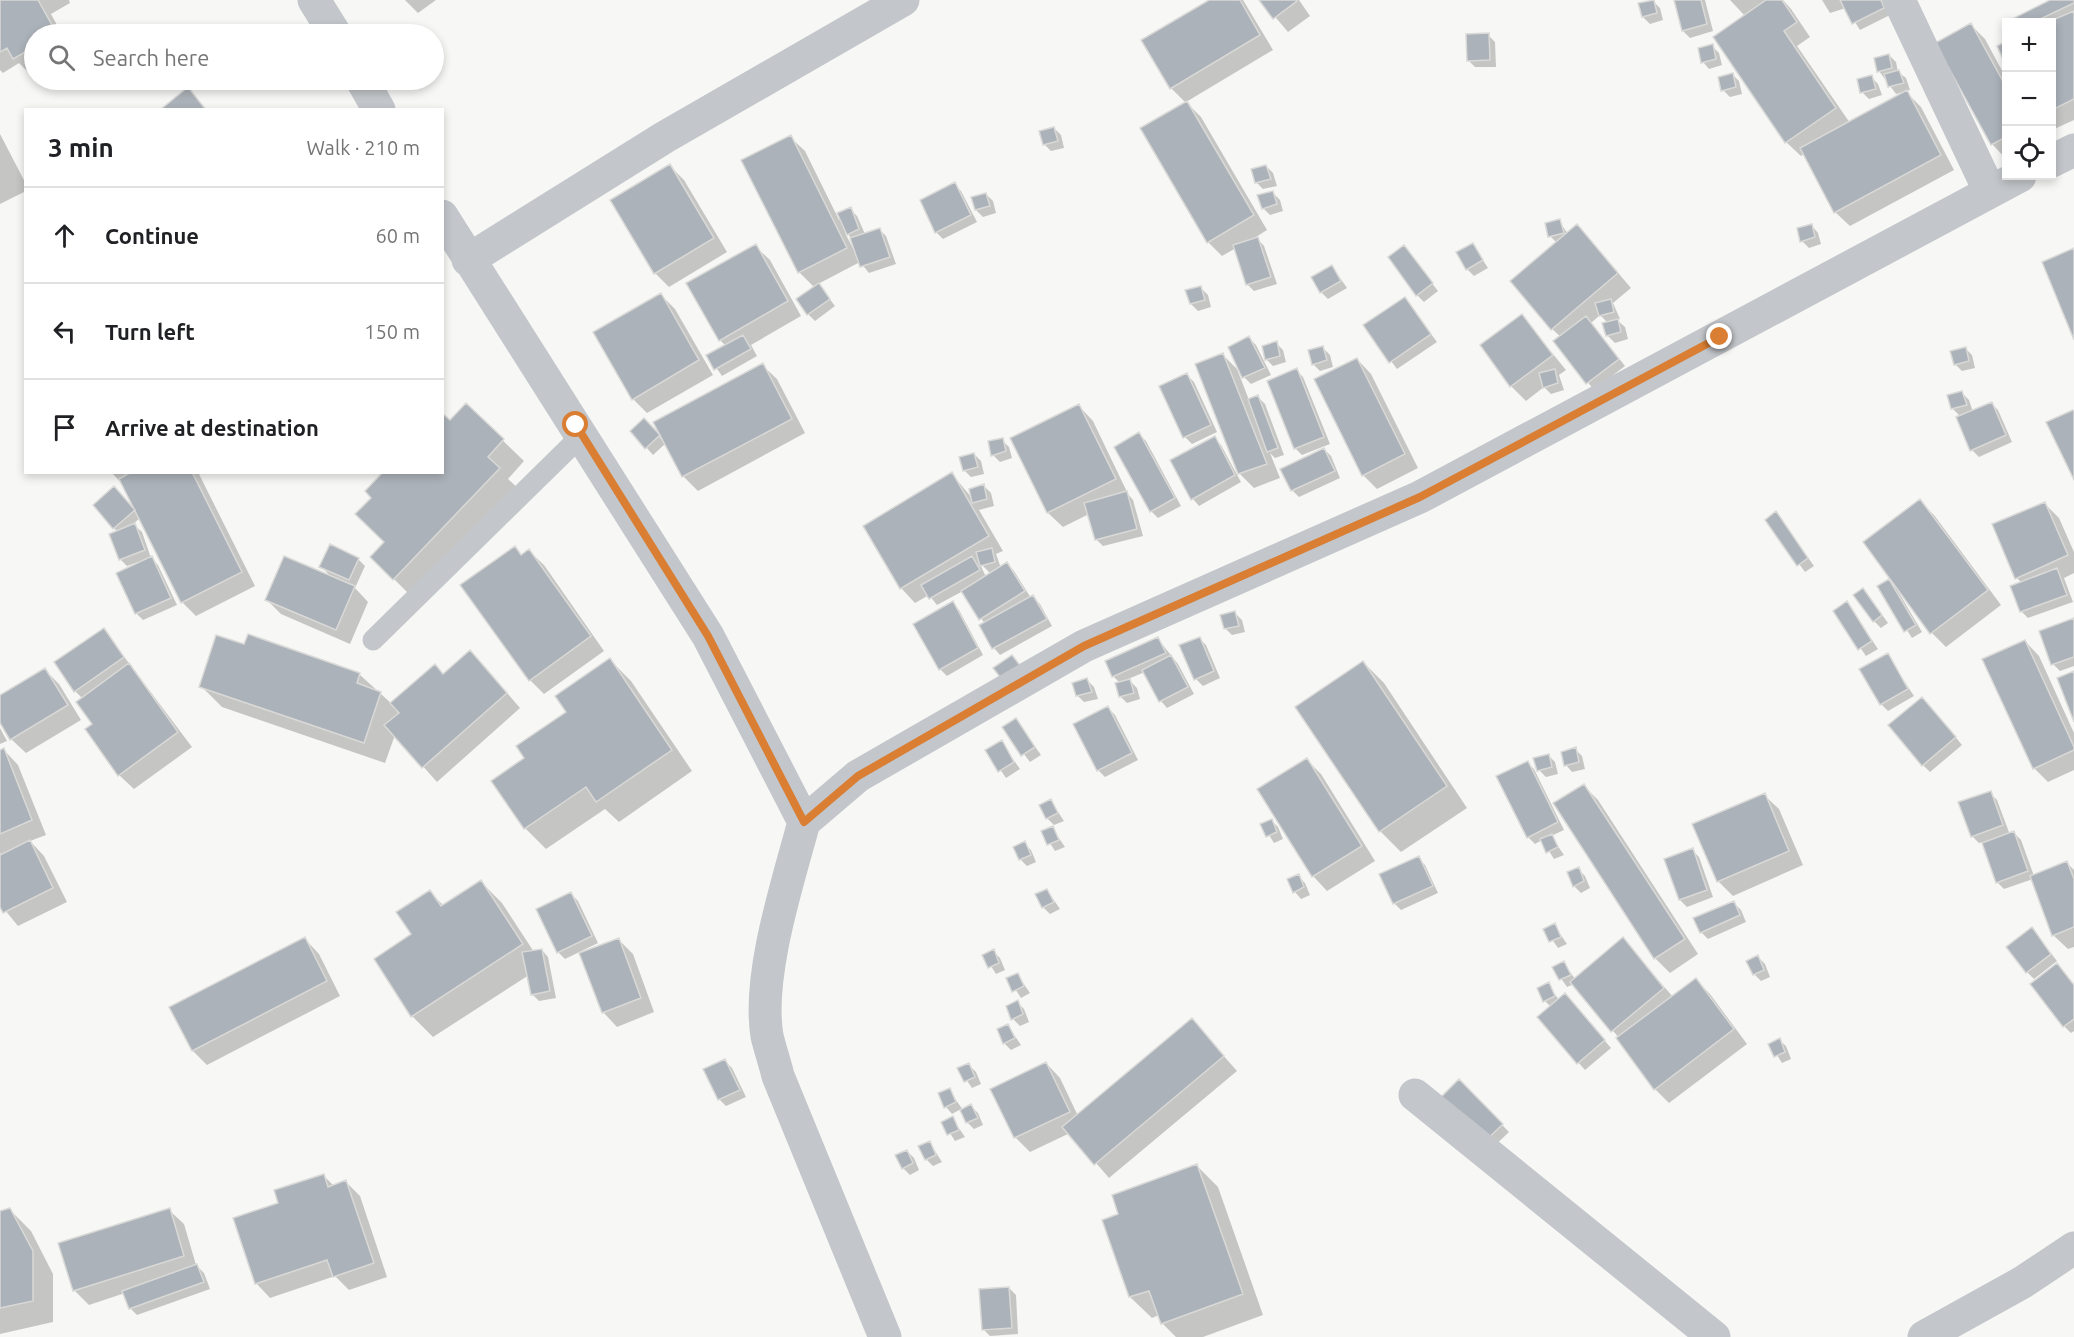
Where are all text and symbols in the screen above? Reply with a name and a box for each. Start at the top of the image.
map controls [2002,18,2056,180]
button: + [2002,18,2056,72]
search box [24,24,444,90]
icon: search [45,41,78,74]
text: Search here [93,45,209,70]
button: − [2002,72,2056,126]
button: locate [2002,126,2056,180]
text: 3 min [48,133,114,162]
text: Walk · 210 m [307,136,420,159]
icon: ahead [48,219,81,252]
text: Continue [105,223,199,248]
text: 60 m [376,224,420,247]
icon: left [48,315,81,348]
text: Turn left [105,319,195,344]
text: 150 m [364,320,420,343]
route end [1706,323,1732,349]
icon: arrive [48,411,81,444]
route start [562,411,588,437]
text: Arrive at destination [105,415,319,440]

